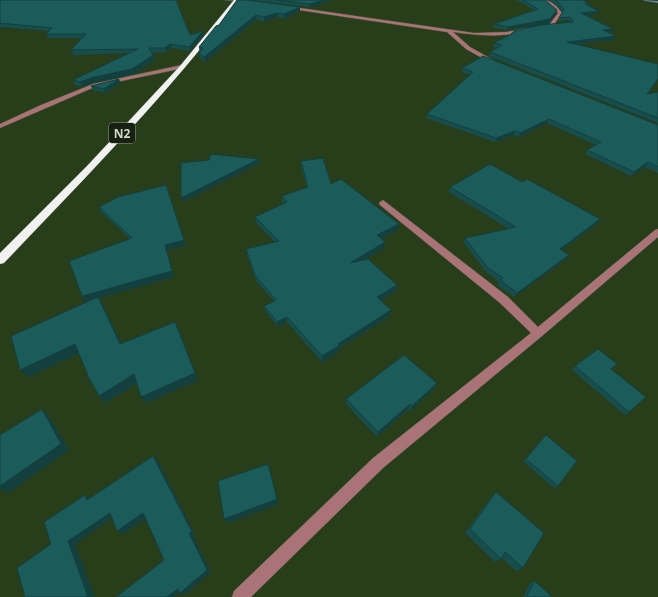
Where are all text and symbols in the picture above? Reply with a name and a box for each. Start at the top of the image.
road number: N2 [109,123,135,143]

